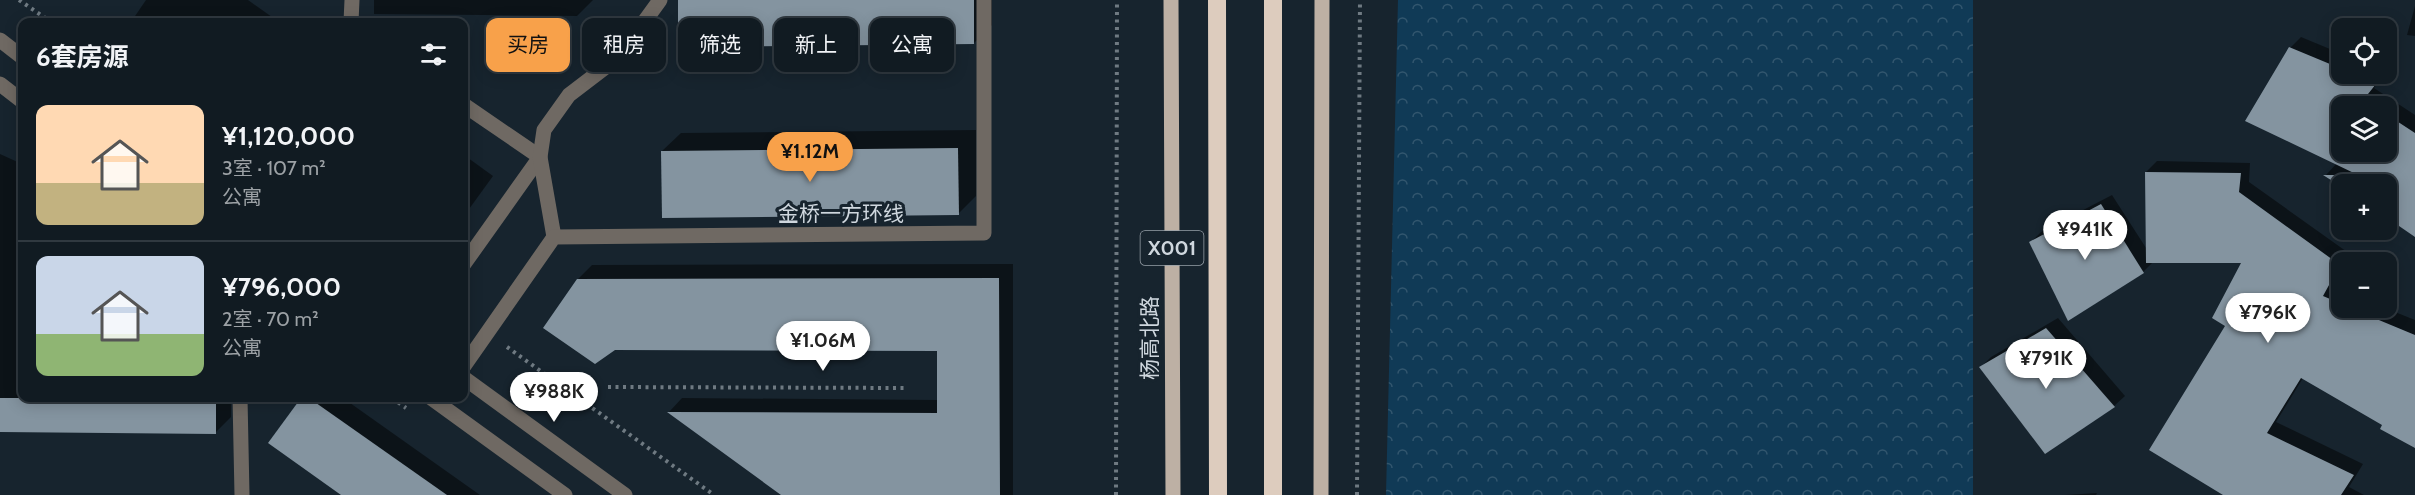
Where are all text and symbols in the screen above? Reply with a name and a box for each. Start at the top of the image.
chip: 买房 [486,18,570,72]
chip: 租房 [582,18,666,72]
chip: 筛选 [678,18,762,72]
chip: 新上 [774,18,858,72]
chip: 公寓 [870,18,954,72]
map controls [2331,18,2397,318]
button: locate [2331,18,2397,84]
icon: filters [417,38,450,71]
text: 6套房源 [36,41,129,73]
button: layers [2331,96,2397,162]
text: ¥1,120,000 [222,120,355,152]
icon: home [84,129,156,201]
pin: ¥1.12M [761,132,859,183]
text: ¥1.12M [781,139,839,163]
text: 3室 · 107 m² [222,156,326,180]
button: + [2331,174,2397,240]
text: 公寓 [222,185,262,209]
street label: 金桥一方环线 [778,201,904,226]
pin: ¥941K [2043,210,2127,261]
text: ¥941K [2057,217,2113,241]
road number: X001 [1140,231,1204,265]
button: − [2331,252,2397,318]
text: ¥796,000 [222,271,341,303]
icon: home [84,280,156,352]
pin: ¥796K [2226,293,2310,344]
street label: 杨高北路 [1137,296,1162,380]
text: ¥796K [2239,300,2297,324]
text: 2室 · 70 m² [222,307,319,331]
pin: ¥1.06M [774,321,872,372]
text: ¥1.06M [790,328,856,352]
text: 公寓 [222,336,262,360]
pin: ¥791K [2004,339,2088,390]
text: ¥791K [2019,346,2073,370]
pin: ¥988K [512,372,596,423]
text: ¥988K [524,379,584,403]

